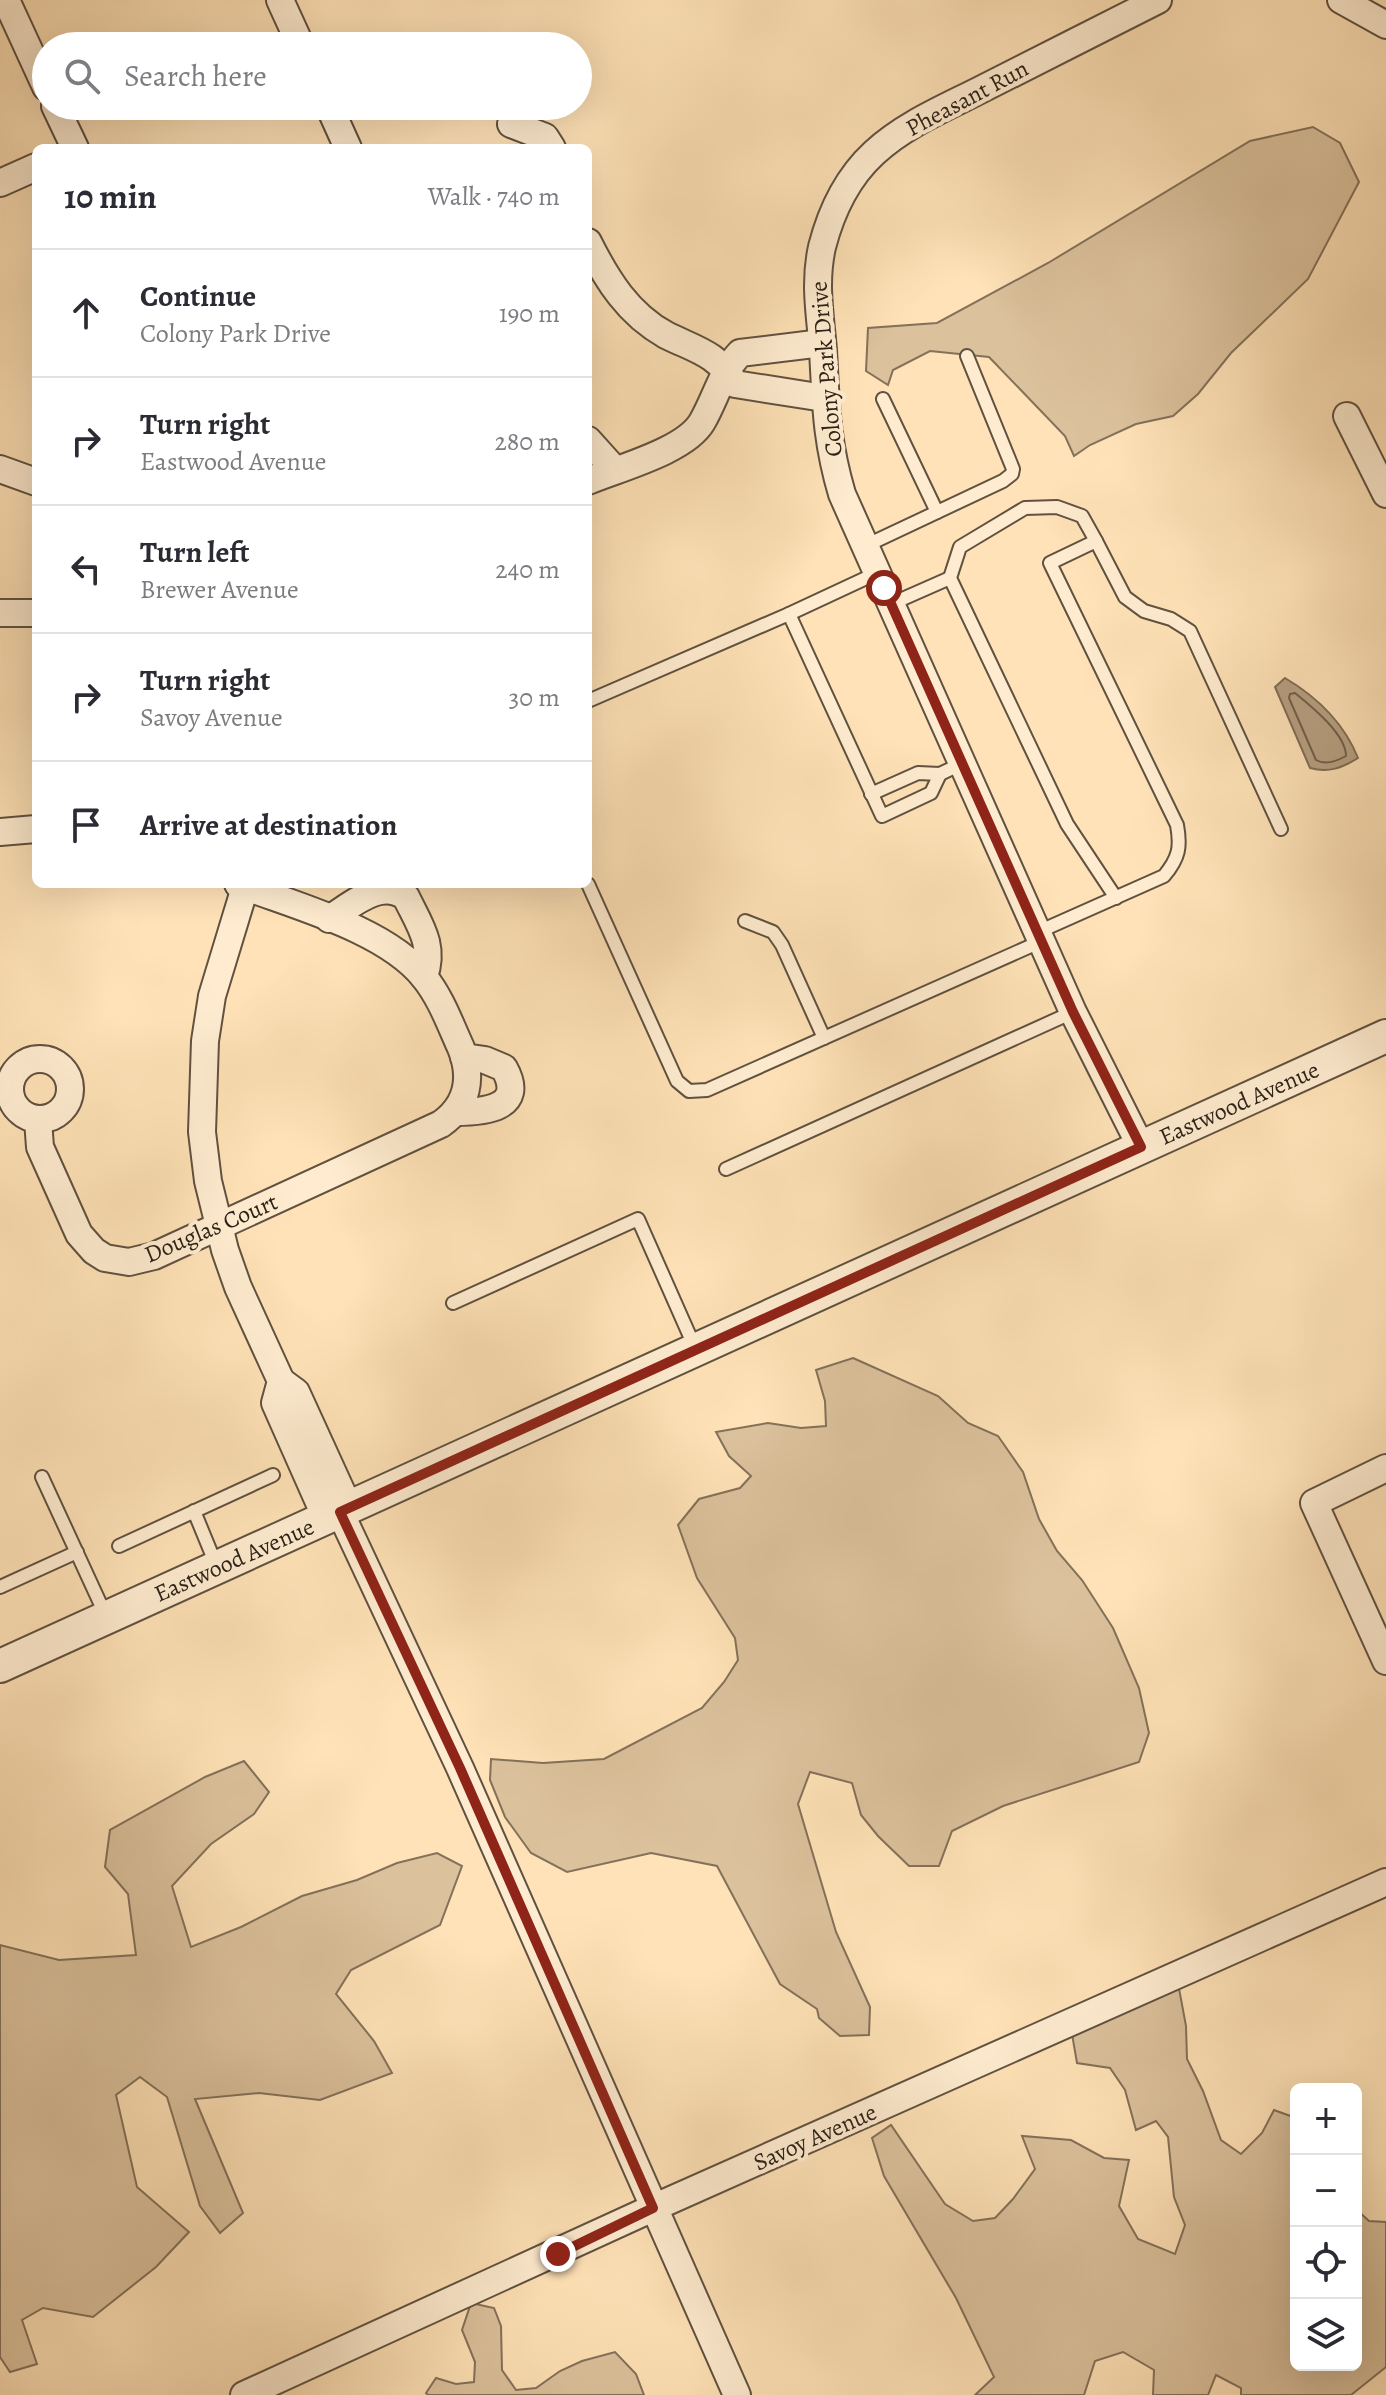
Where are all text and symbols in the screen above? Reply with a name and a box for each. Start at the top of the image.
search box [32,32,592,120]
street label: Pheasant Run [900,52,1034,144]
icon: search [60,54,104,98]
text: Search here [124,56,267,96]
text: 10 min [64,173,157,220]
text: Walk · 740 m [428,179,560,214]
text: Continue [140,276,256,316]
street label: Colony Park Drive [802,280,850,458]
icon: ahead [64,291,108,335]
text: 190 m [499,296,560,331]
text: Colony Park Drive [140,316,331,351]
text: Turn right [140,404,270,444]
icon: right [64,419,108,463]
text: 280 m [494,424,560,459]
text: Eastwood Avenue [140,444,326,479]
text: Turn left [140,532,249,572]
icon: left [64,547,108,591]
text: 240 m [495,552,560,587]
route start [866,570,902,606]
text: Brewer Avenue [140,572,299,607]
text: Turn right [140,660,270,700]
icon: right [64,675,108,719]
text: 30 m [509,680,560,715]
text: Savoy Avenue [140,700,283,735]
icon: arrive [64,803,108,847]
text: Arrive at destination [140,805,397,845]
street label: Eastwood Avenue [1154,1053,1324,1153]
street label: Douglas Court [139,1186,283,1270]
street label: Eastwood Avenue [149,1510,319,1610]
map controls [1290,2083,1362,2371]
button: + [1290,2083,1362,2155]
street label: Savoy Avenue [748,2096,882,2178]
button: − [1290,2155,1362,2227]
button: locate [1290,2227,1362,2299]
route end [540,2236,576,2272]
button: layers [1290,2299,1362,2371]

